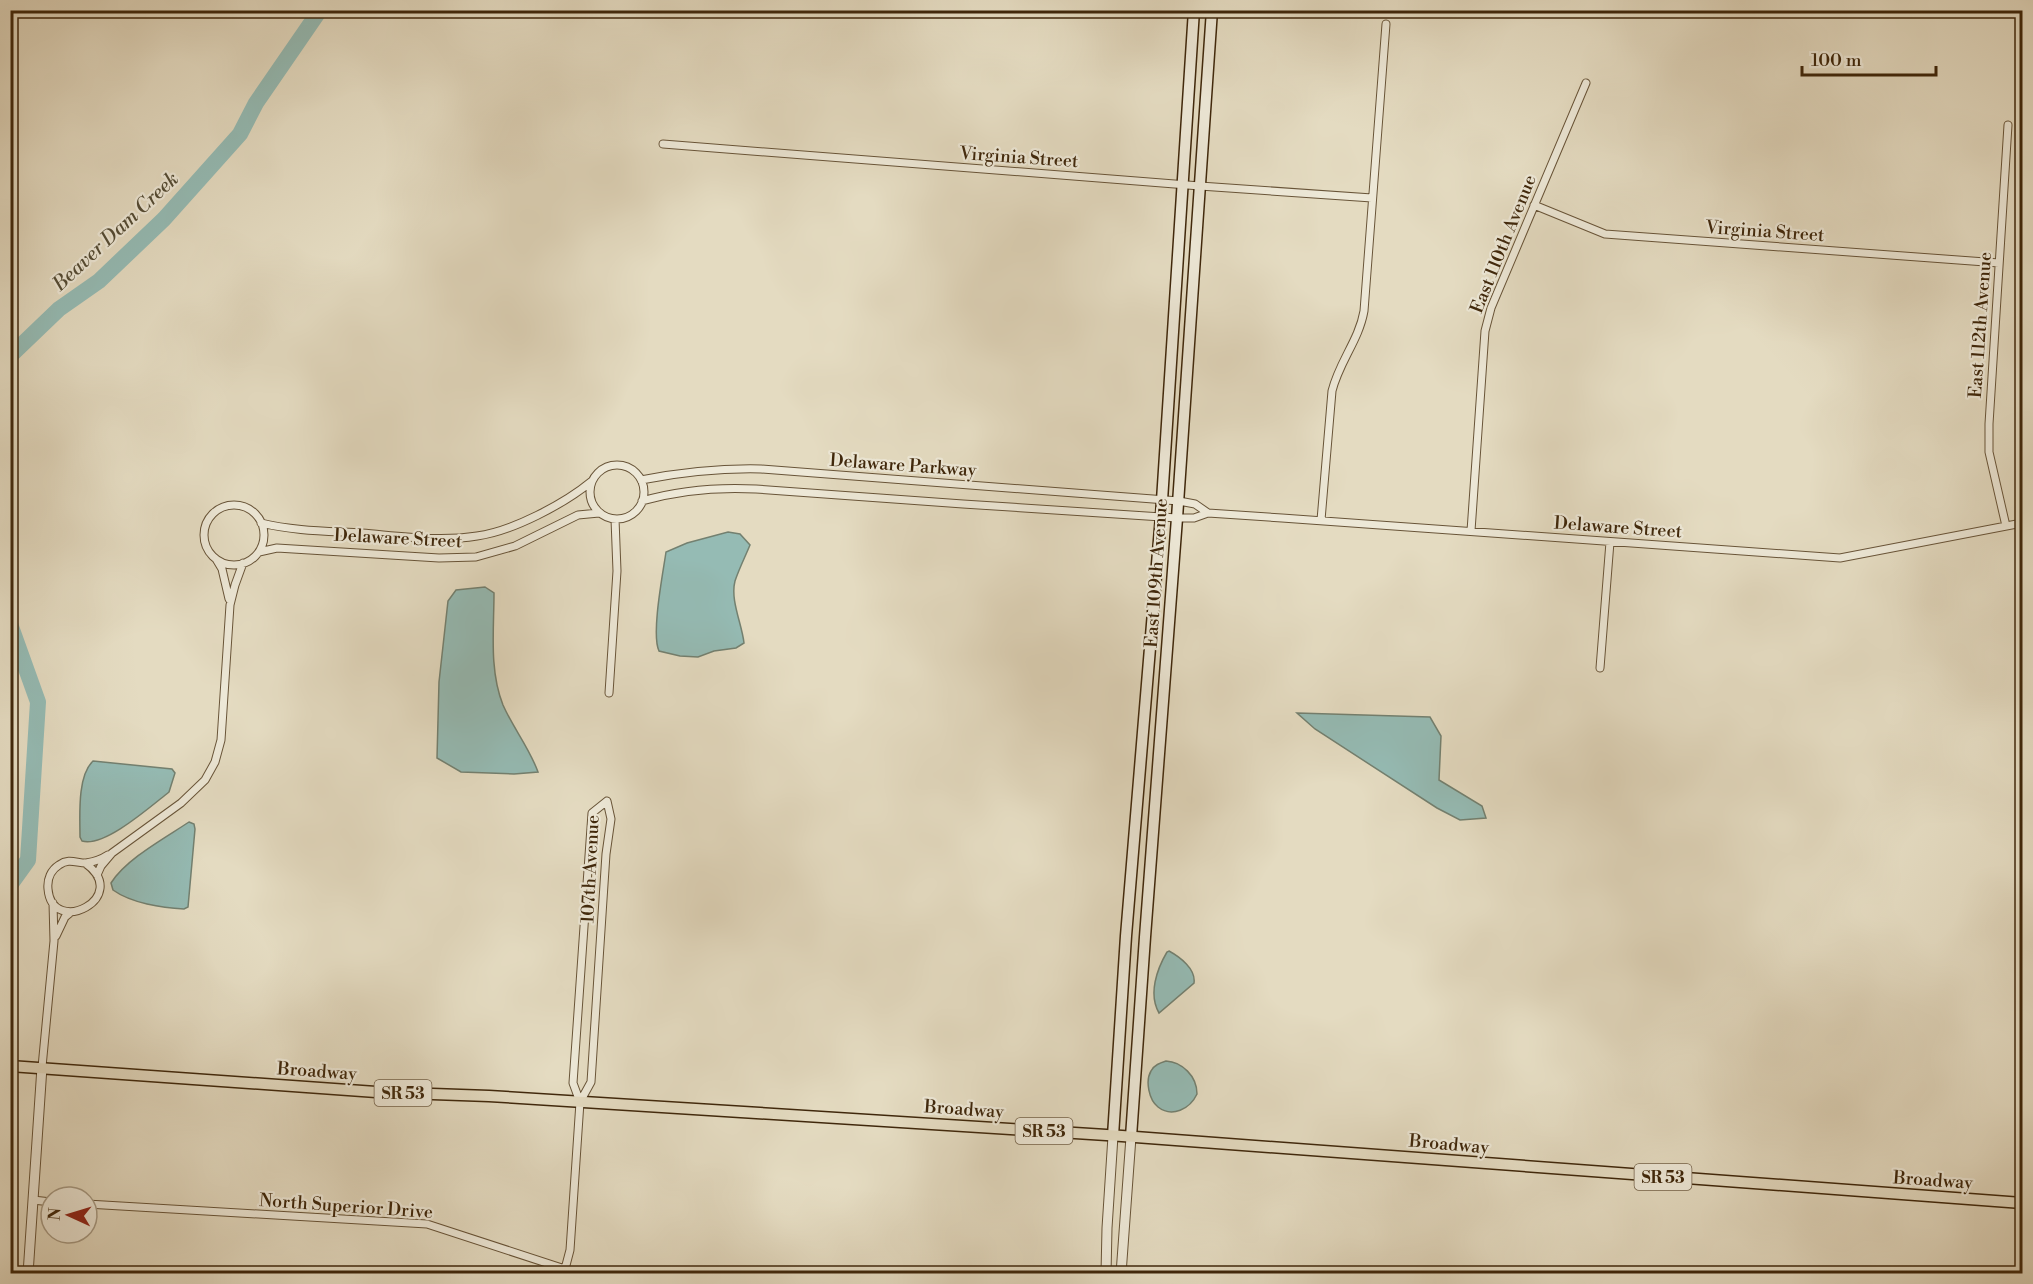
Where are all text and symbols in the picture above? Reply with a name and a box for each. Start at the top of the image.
scale bar [1802,39,1936,77]
text: 100 m [1811,49,1862,72]
street label: Virginia Street [958,142,1080,173]
water label: Beaver Dam Creek [47,167,184,298]
street label: East 110th Avenue [1465,172,1542,317]
street label: Virginia Street [1704,216,1826,247]
street label: East 112th Avenue [1964,251,1997,399]
street label: Delaware Parkway [829,449,977,482]
street label: East 109th Avenue [1140,497,1173,649]
street label: Delaware Street [1553,512,1683,543]
street label: Delaware Street [333,524,463,553]
street label: 107th Avenue [576,814,605,924]
street label: Broadway [275,1057,358,1086]
road number: SR 53 [374,1080,432,1106]
street label: Broadway [922,1095,1005,1124]
road number: SR 53 [1016,1118,1072,1144]
street label: Broadway [1407,1129,1490,1159]
road number: SR 53 [1634,1164,1692,1190]
street label: Broadway [1891,1166,1974,1195]
north arrow [39,1185,99,1245]
street label: North Superior Drive [258,1189,434,1224]
text: N [45,1207,65,1221]

